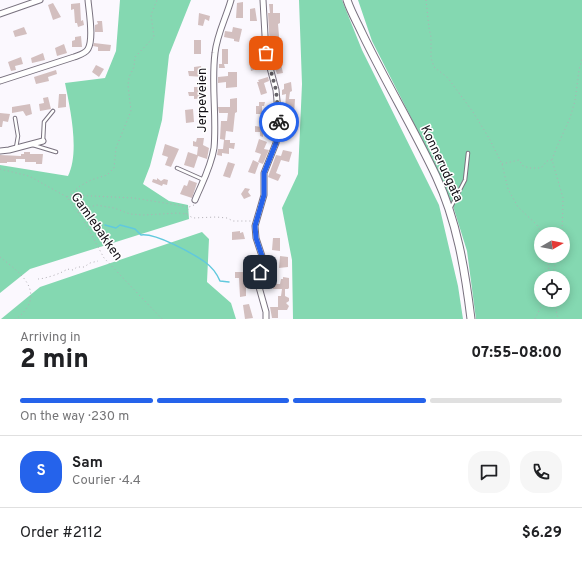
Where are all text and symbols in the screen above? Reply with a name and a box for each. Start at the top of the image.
pin [249,36,283,70]
icon: bag [255,42,277,64]
street label: Jerpeveien [195,68,211,132]
courier [259,102,299,142]
icon: bike [268,111,290,133]
street label: Konnerudgata [416,123,466,205]
street label: Gamlebakken [67,190,125,264]
north arrow [534,227,570,263]
map controls [534,227,570,307]
pin [243,255,277,289]
icon: home [249,261,271,283]
button: locate [534,271,570,307]
text: Arriving in [20,330,81,346]
text: 2 min [20,344,89,377]
text: 07:55–08:00 [471,344,562,363]
text: On the way · 230 m [20,409,129,425]
button: chat [468,451,510,493]
button: phone [520,451,562,493]
text: Sam [72,454,103,473]
text: S [36,462,46,481]
text: Courier · 4.4 [72,473,141,489]
text: Order #2112 [20,524,102,543]
text: $6.29 [522,524,562,543]

